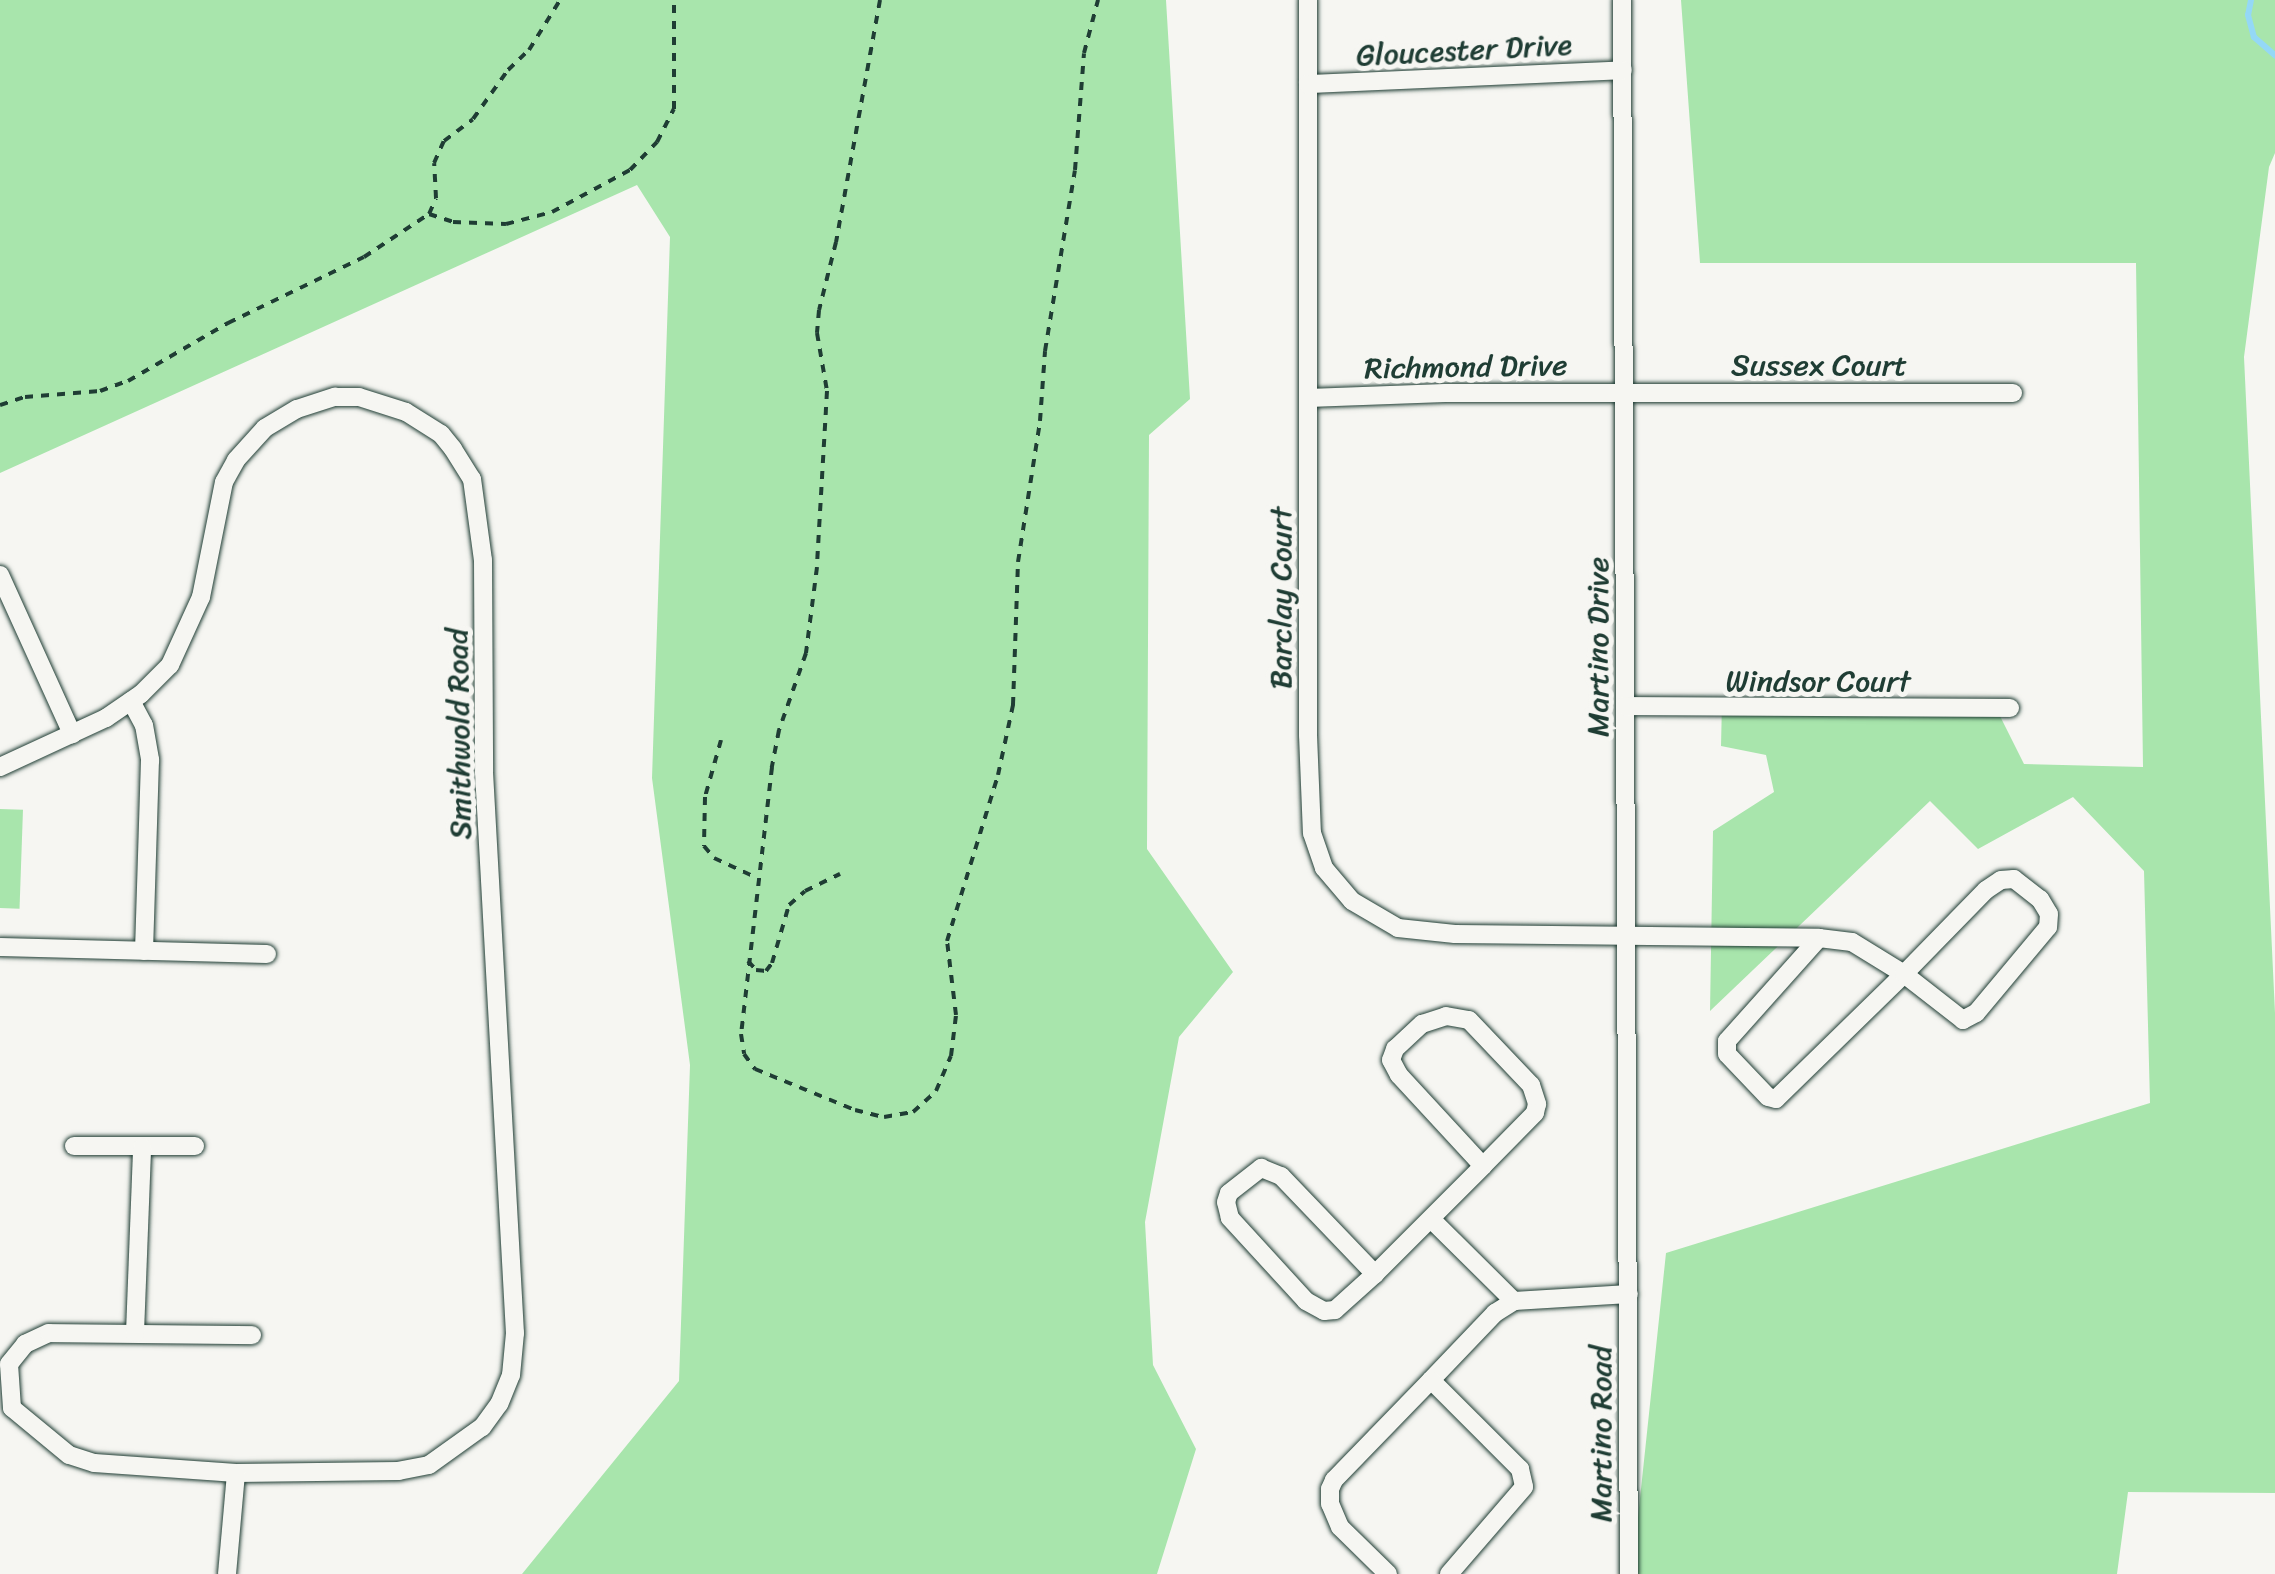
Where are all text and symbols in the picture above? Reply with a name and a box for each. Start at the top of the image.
street label: Gloucester Drive [1355,26,1573,74]
street label: Richmond Drive [1364,347,1568,387]
street label: Sussex Court [1731,347,1907,383]
street label: Barclay Court [1263,506,1299,690]
street label: Martino Drive [1580,557,1616,737]
street label: Smithwold Road [439,628,479,840]
street label: Windsor Court [1725,663,1911,699]
street label: Martino Road [1583,1346,1619,1522]

